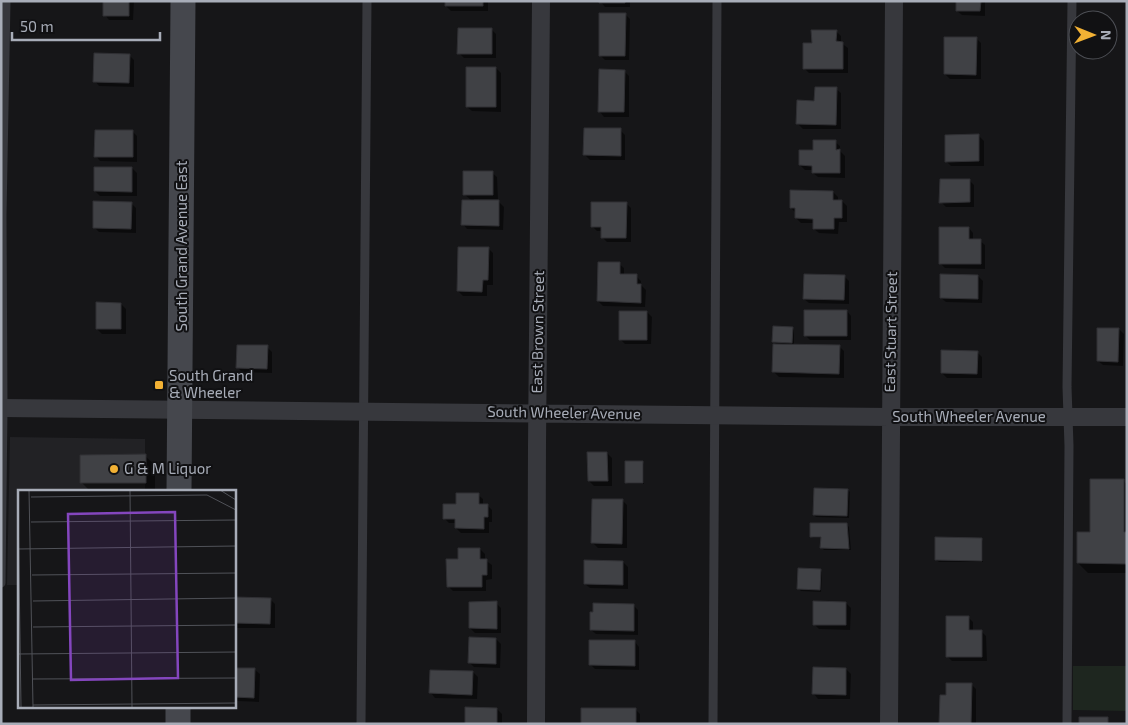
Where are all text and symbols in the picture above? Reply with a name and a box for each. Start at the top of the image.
scale bar [12,10,160,42]
north arrow [1068,10,1118,60]
text: 50 m [20,17,54,35]
text: N [1098,30,1115,40]
street label: South Grand Avenue East [172,160,190,331]
street label: East Brown Street [527,270,547,394]
street label: East Stuart Street [880,271,900,393]
place label: South Grand & Wheeler [169,366,253,401]
marker: South Grand & Wheeler [153,379,165,391]
street label: South Wheeler Avenue [487,402,641,422]
street label: South Wheeler Avenue [892,407,1046,425]
place label: G & M Liquor [124,459,211,477]
marker: G & M Liquor [108,463,120,475]
inset map [18,490,235,708]

